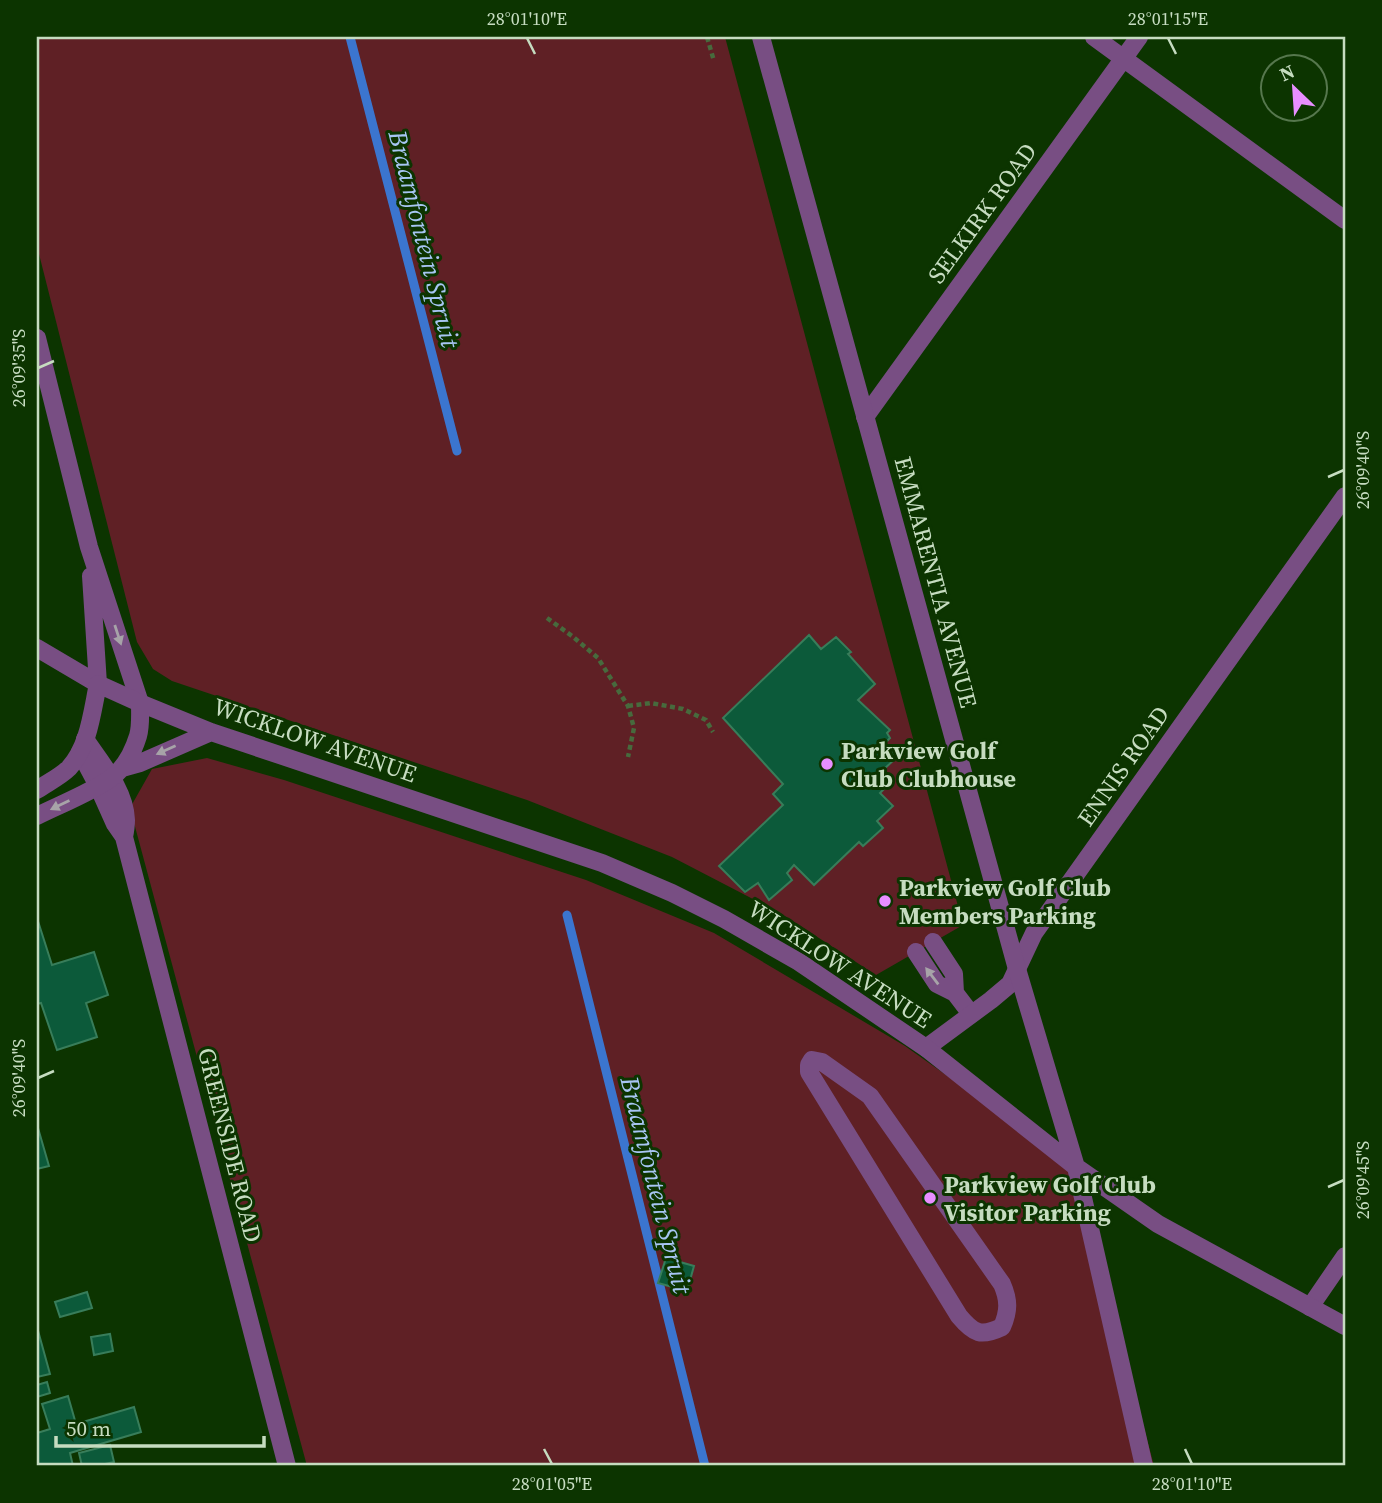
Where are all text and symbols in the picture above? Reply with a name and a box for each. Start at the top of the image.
text: 28°01'10"E [487,6,567,31]
text: 28°01'15"E [1128,6,1208,31]
north arrow [1260,52,1330,122]
text: N [1275,58,1299,87]
water label: Braamfontein Spruit [379,126,469,353]
street label: SELKIRK ROAD [920,136,1044,290]
text: 26°09'35"S [6,329,31,407]
text: 26°09'40"S [1350,431,1375,509]
street label: EMMARENTIA AVENUE [887,453,985,711]
one-way arrow [113,625,123,646]
street label: WICKLOW AVENUE [209,690,421,790]
street label: ENNIS ROAD [1069,699,1177,833]
place label: Parkview Golf Club Clubhouse [841,734,1016,795]
one-way arrow [156,745,177,756]
marker: Parkview Golf Club Clubhouse [819,756,835,772]
one-way arrow [50,799,70,810]
place label: Parkview Golf Club Members Parking [899,871,1111,932]
street label: WICKLOW AVENUE [742,892,938,1036]
marker: Parkview Golf Club Members Parking [877,893,893,909]
one-way arrow [925,967,940,985]
text: 26°09'40"S [6,1039,31,1117]
street label: GREENSIDE ROAD [190,1044,270,1246]
water label: Braamfontein Spruit [611,1072,701,1299]
text: 26°09'45"S [1350,1141,1375,1219]
place label: Parkview Golf Club Visitor Parking [944,1168,1156,1229]
marker: Parkview Golf Club Visitor Parking [922,1190,938,1206]
scale bar [56,1405,264,1449]
text: 50 m [66,1414,111,1443]
text: 28°01'05"E [512,1471,592,1496]
text: 28°01'10"E [1152,1471,1232,1496]

